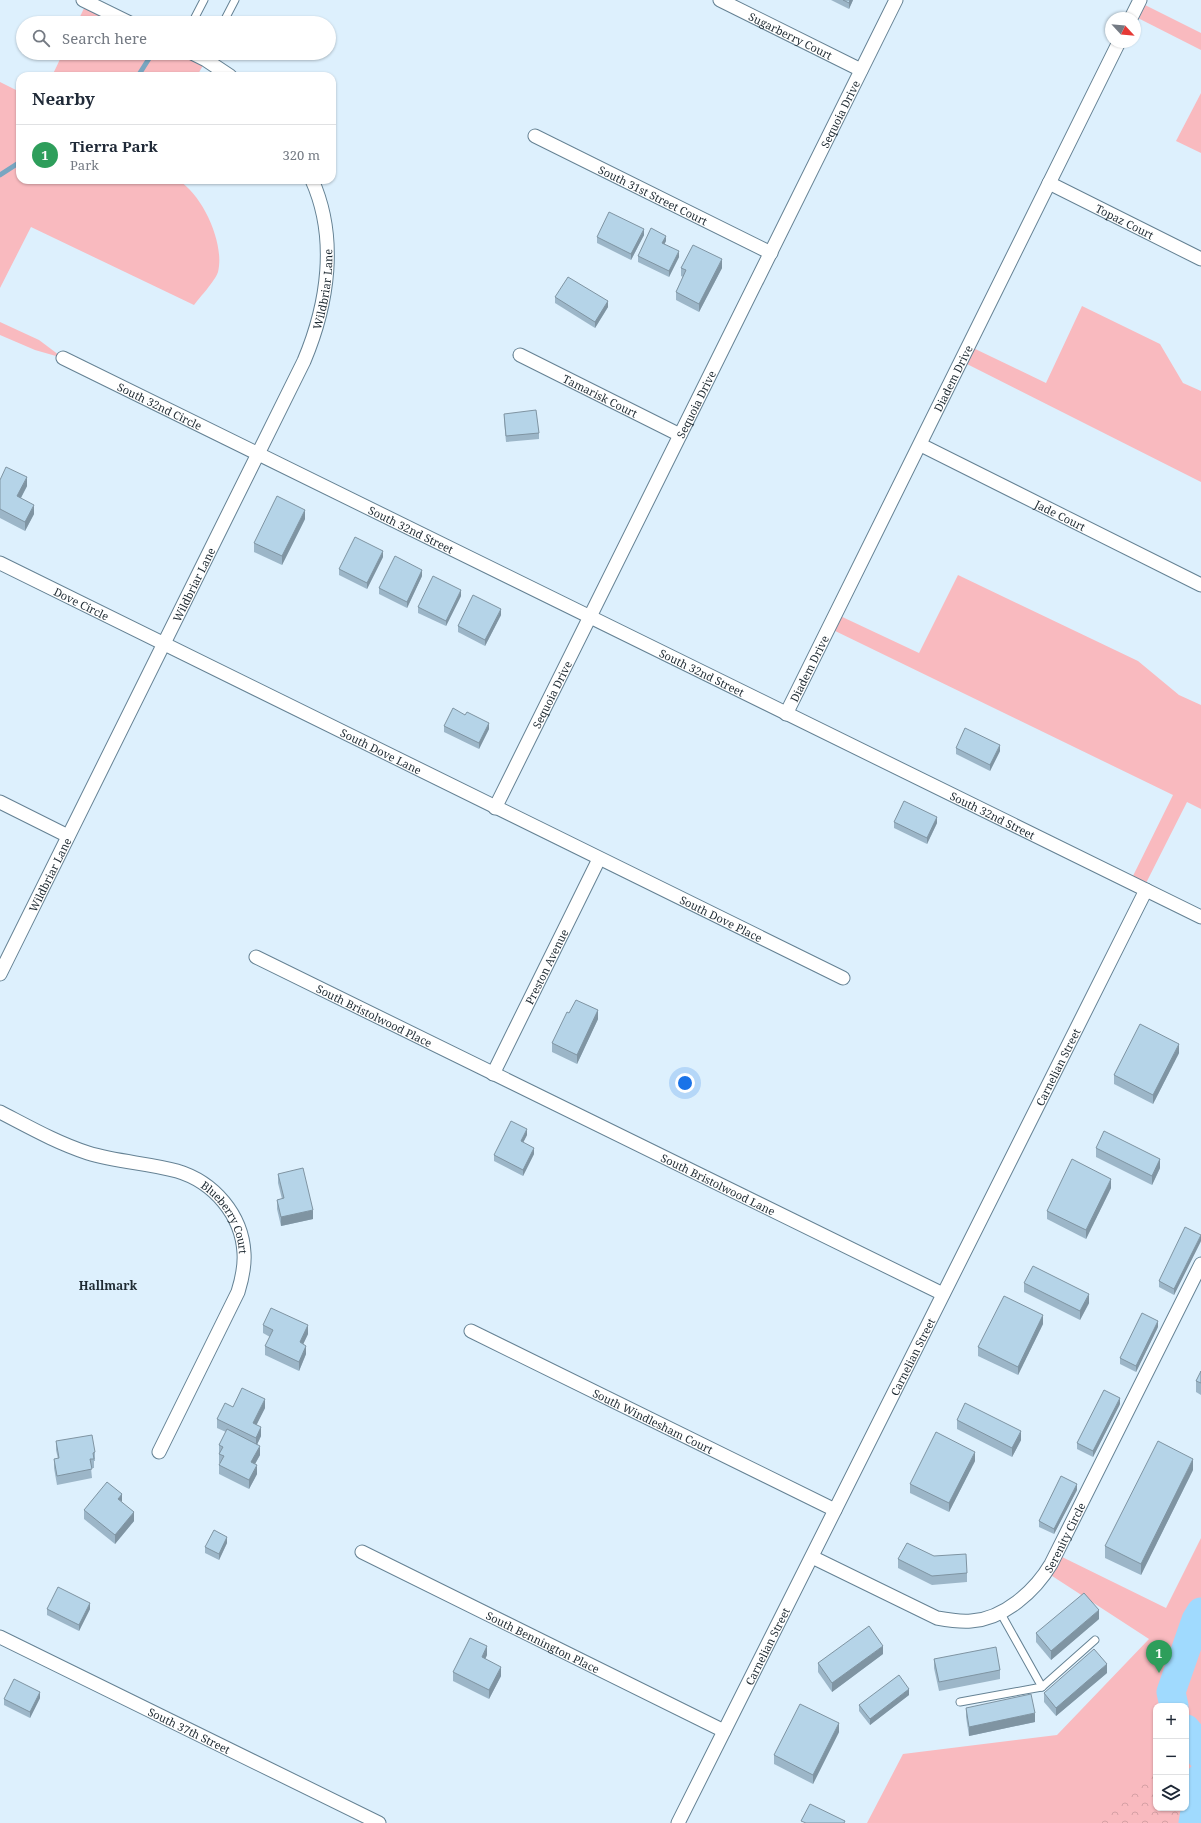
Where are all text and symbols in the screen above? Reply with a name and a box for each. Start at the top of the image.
street label: Sugarberry Court [746,8,835,62]
north arrow [1105,12,1141,48]
search box [16,16,336,60]
icon: search [30,27,52,49]
text: Search here [62,28,147,48]
street label: Sequoia Drive [816,77,863,150]
text: Nearby [32,87,95,110]
text: Tierra Park [70,136,158,156]
text: 1 [41,146,49,164]
text: 320 m [283,146,320,164]
text: Park [70,156,99,174]
street label: South 31st Street Court [596,161,710,228]
street label: Topaz Court [1093,200,1157,242]
street label: Wildbriar Lane [308,249,335,331]
street label: Diadem Drive [930,342,975,414]
street label: Sequoia Drive [672,368,719,440]
street label: Tamarisk Court [561,370,640,420]
street label: South 32nd Circle [115,379,205,433]
street label: Jade Court [1032,495,1089,534]
street label: South 32nd Street [366,502,456,556]
street label: Wildbriar Lane [169,545,218,624]
street label: Dove Circle [52,583,112,623]
street label: Diadem Drive [786,632,832,704]
street label: South 32nd Street [657,645,747,699]
street label: Sequoia Drive [528,658,575,731]
street label: South Dove Lane [338,724,424,777]
street label: South 32nd Street [948,788,1038,842]
street label: Wildbriar Lane [25,835,74,914]
street label: South Dove Place [678,891,765,945]
street label: Preston Avenue [521,926,571,1007]
street label: South Bristolwood Place [314,980,435,1050]
street label: Carnelian Street [1032,1025,1083,1108]
your location [675,1073,695,1093]
street label: South Bristolwood Lane [659,1149,778,1218]
street label: Blueberry Court [198,1177,252,1254]
district label: Hallmark [79,1277,138,1294]
street label: Carnelian Street [886,1315,938,1398]
street label: South Windlesham Court [591,1385,716,1456]
street label: Serenity Circle [1040,1499,1088,1575]
street label: Carnelian Street [741,1605,793,1687]
street label: South Bennington Place [484,1607,602,1676]
pin: 1 [1146,1640,1172,1673]
street label: South 37th Street [146,1703,233,1757]
map controls [1153,1703,1189,1811]
button: + [1153,1703,1189,1739]
button: − [1153,1739,1189,1775]
button: layers [1153,1775,1189,1811]

